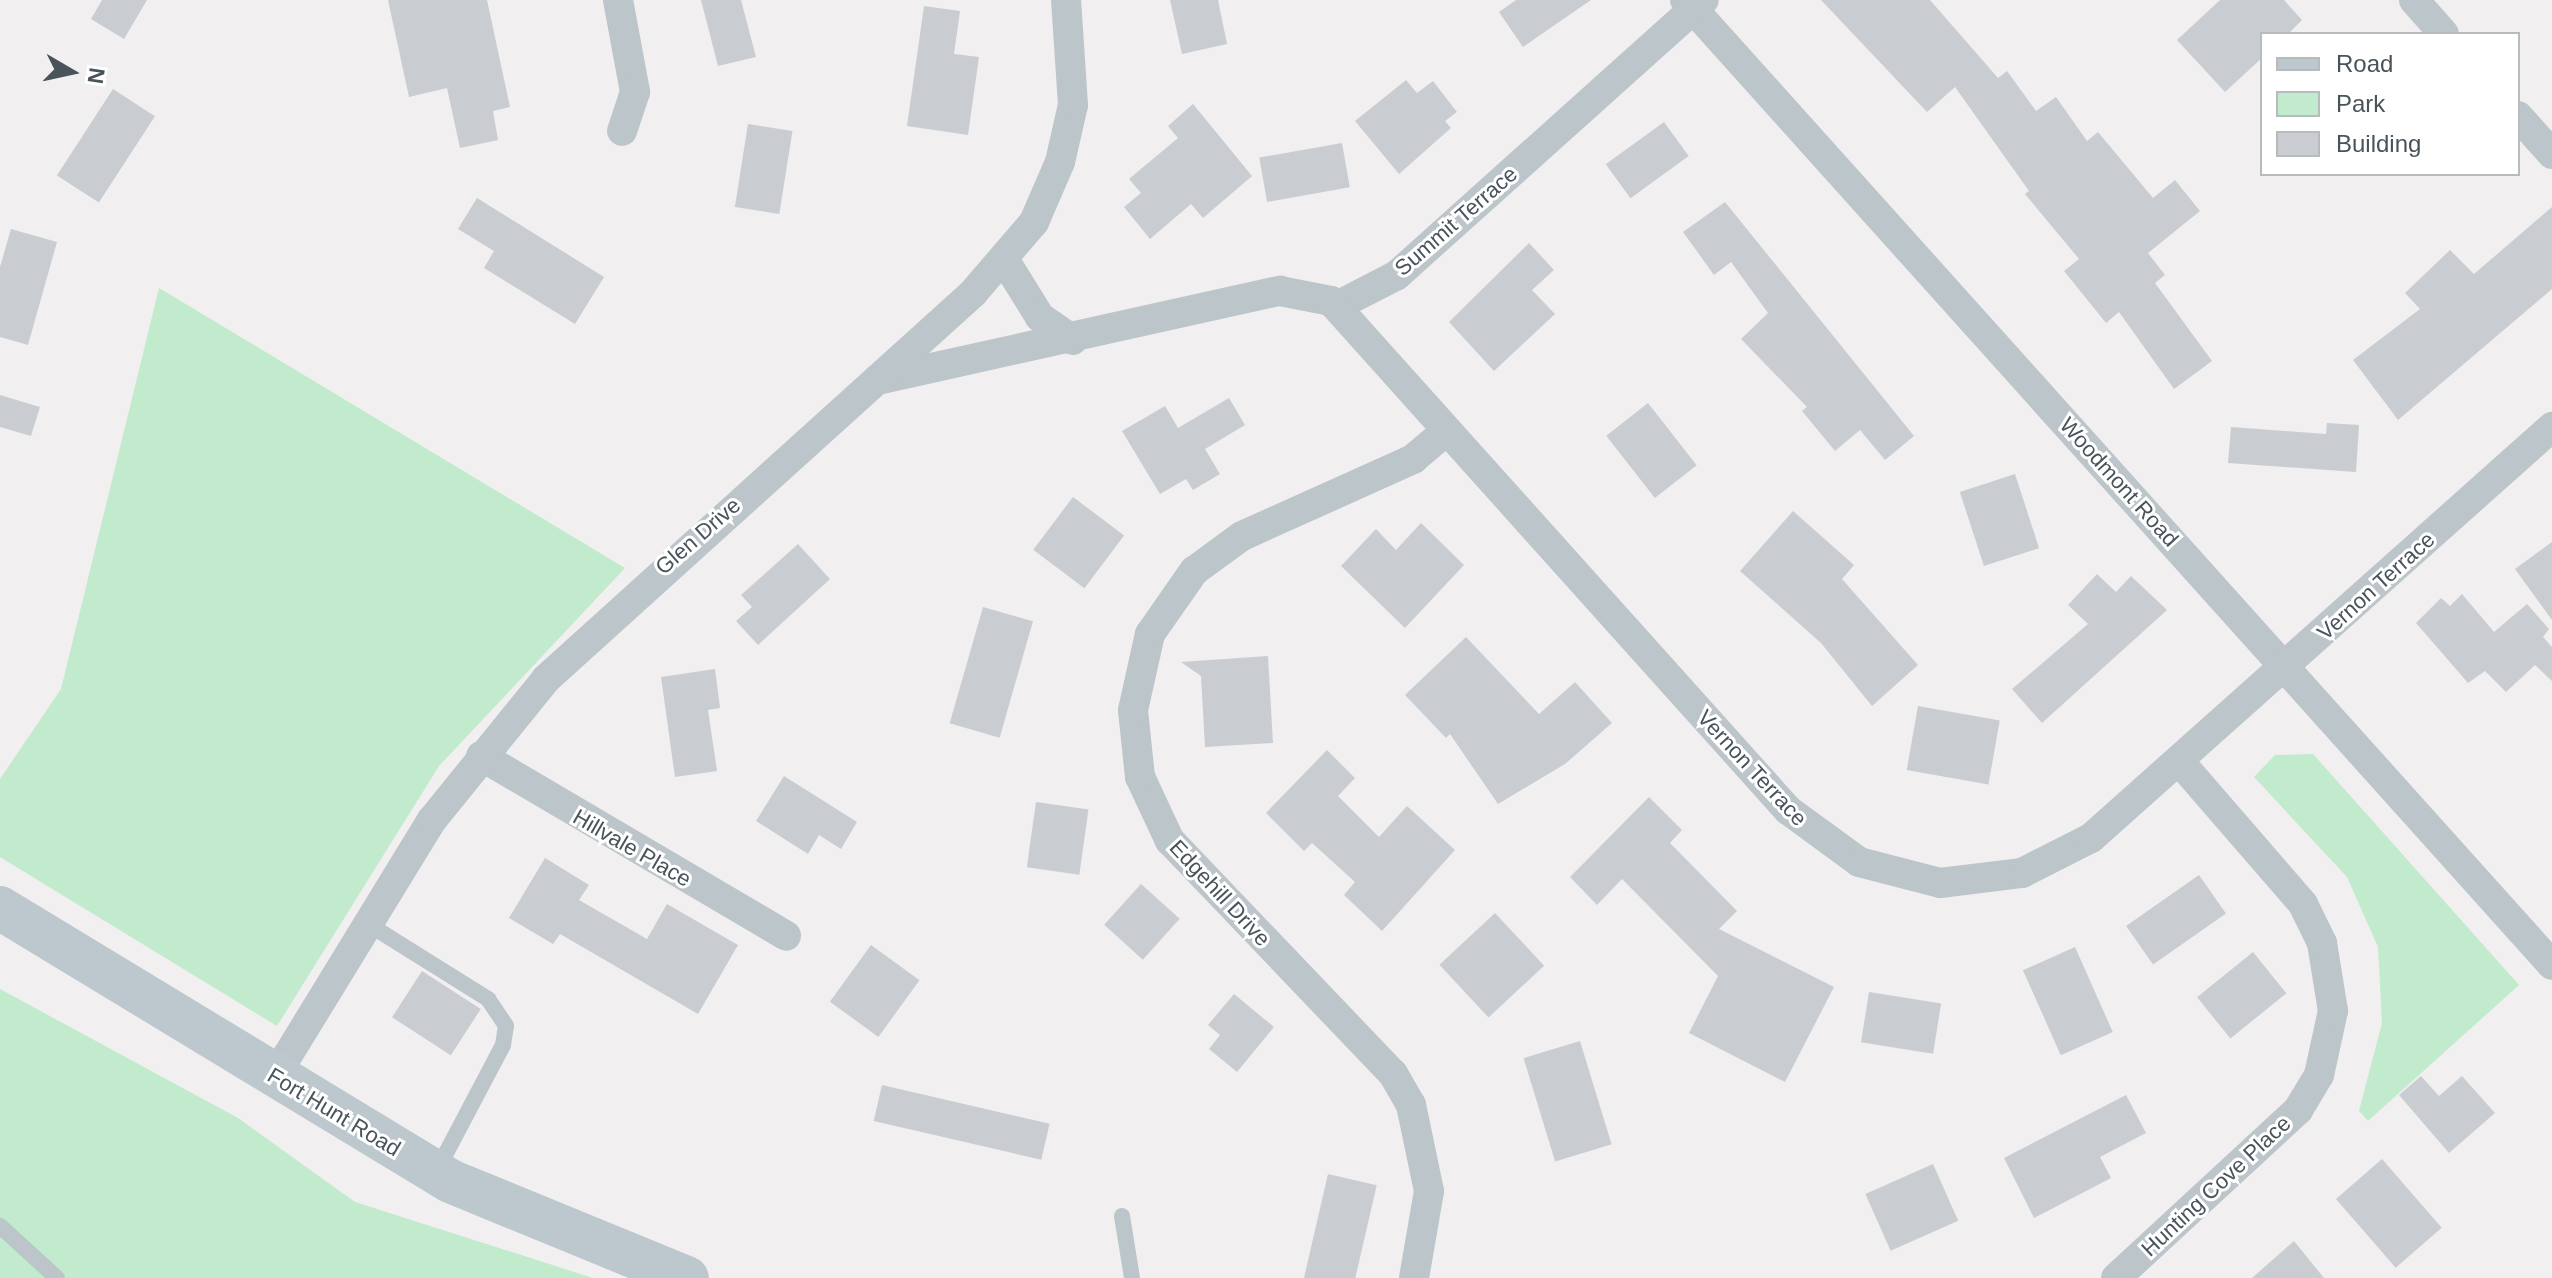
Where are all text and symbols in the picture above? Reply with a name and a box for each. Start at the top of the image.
north arrow [32,32,112,112]
legend [2260,32,2520,176]
text: Road [2336,50,2393,77]
text: N [83,66,110,86]
text: Park [2336,90,2385,117]
text: Building [2336,130,2421,157]
street label: Summit Terrace [1389,161,1523,281]
street label: Woodmont Road [2054,412,2184,552]
street label: Glen Drive [650,492,746,580]
street label: Vernon Terrace [2312,526,2440,646]
street label: Vernon Terrace [1691,704,1813,832]
street label: Hillvale Place [568,804,696,892]
street label: Edgehill Drive [1164,834,1276,952]
street label: Fort Hunt Road [263,1062,405,1162]
street label: Hunting Cove Place [2136,1110,2296,1262]

